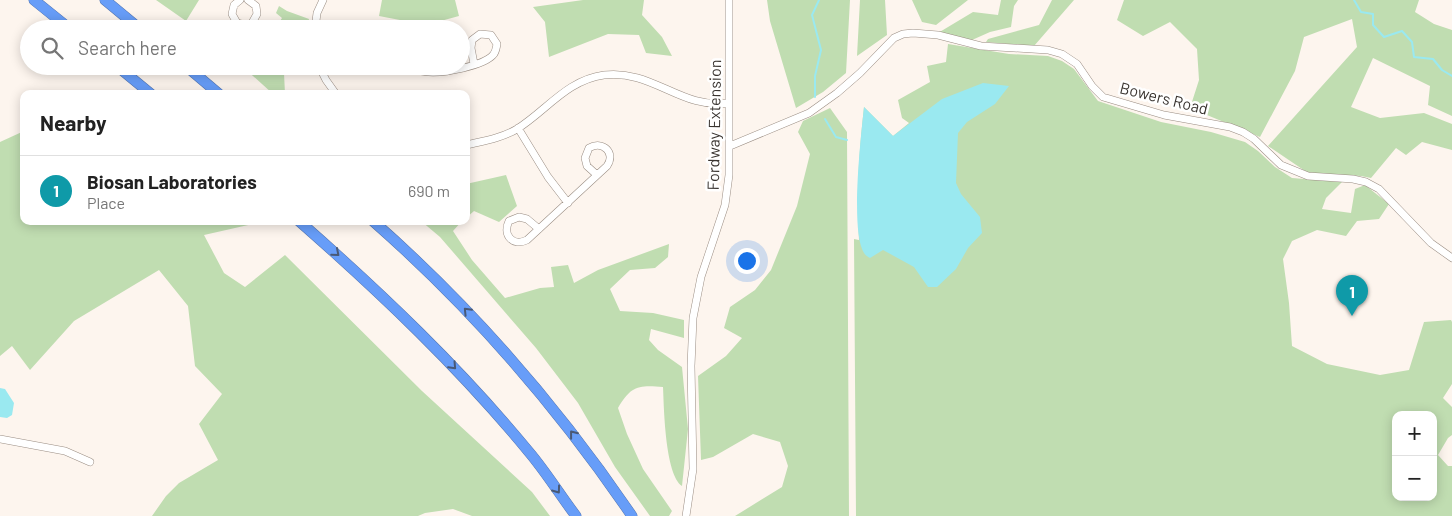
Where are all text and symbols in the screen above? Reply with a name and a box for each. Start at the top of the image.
search box [20,20,470,75]
icon: search [38,34,66,62]
text: Search here [78,36,177,59]
street label: Fordway Extension [703,59,724,191]
street label: Bowers Road [1118,77,1210,118]
text: Nearby [40,110,106,135]
text: Biosan Laboratories [87,170,257,193]
text: 1 [53,181,59,200]
text: 690 m [408,181,450,200]
text: Place [87,193,125,212]
one-way arrow [330,248,339,257]
your location [734,248,760,274]
pin: 1 [1336,275,1368,316]
one-way arrow [463,308,472,317]
one-way arrow [447,361,456,370]
map controls [1392,411,1437,501]
button: + [1392,411,1437,456]
one-way arrow [570,431,578,440]
button: − [1392,456,1437,501]
one-way arrow [551,484,560,494]

